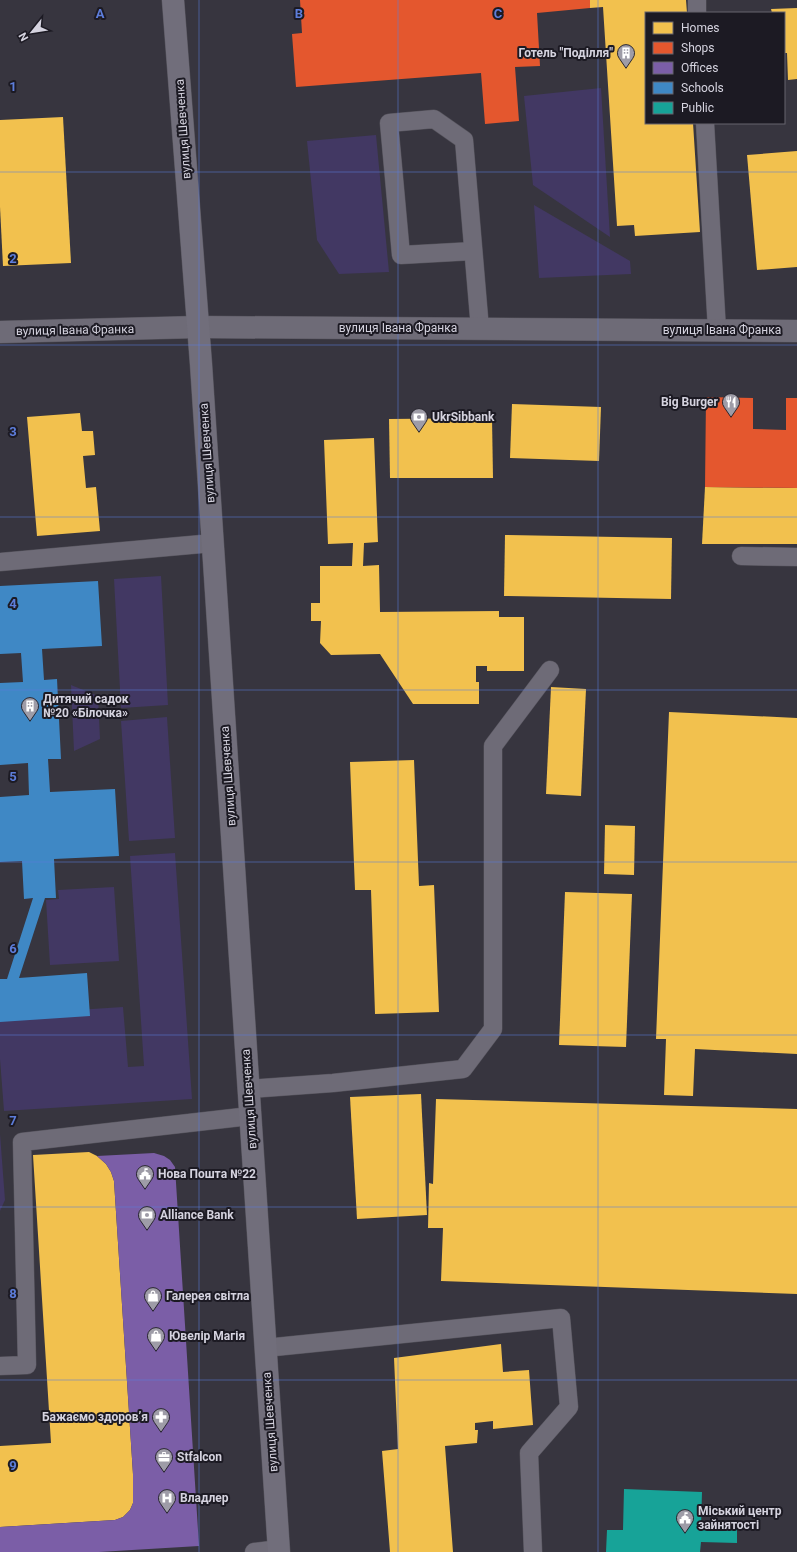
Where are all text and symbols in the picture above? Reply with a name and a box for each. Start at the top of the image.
text: A [96,6,105,21]
text: B [295,6,303,21]
text: C [494,6,503,21]
north arrow [12,12,52,52]
legend [645,12,785,124]
text: Homes [681,21,719,35]
text: N [16,30,31,43]
text: Shops [681,41,715,55]
building icon: Готель "Поділля" [616,43,636,68]
place label: Готель "Поділля" [518,46,613,60]
text: Offices [681,61,718,75]
text: 1 [9,79,17,94]
street label: вулиця Шевченка [173,79,193,179]
text: Schools [681,81,724,95]
text: Public [681,101,714,115]
text: 2 [9,251,17,266]
street label: вулиця Івана Франка [339,321,457,335]
street label: вулиця Івана Франка [16,322,134,338]
street label: вулиця Івана Франка [663,323,781,337]
restaurant icon: Big Burger [721,392,741,417]
place label: Big Burger [661,395,719,409]
street label: вулиця Шевченка [197,403,217,503]
bank icon: UkrSibbank [409,407,429,432]
place label: UkrSibbank [432,410,495,424]
text: 3 [9,424,17,439]
text: 4 [9,596,17,611]
place label: Дитячий садок №20 «Білочка» [43,692,129,720]
building icon: Дитячий садок №20 «Білочка» [20,696,40,721]
street label: вулиця Шевченка [218,726,238,826]
text: 5 [9,769,17,784]
text: 6 [9,941,17,956]
street label: вулиця Шевченка [239,1049,259,1149]
text: 7 [9,1113,17,1128]
public building icon: Нова Пошта №22 [135,1164,155,1189]
place label: Нова Пошта №22 [158,1167,256,1181]
bank icon: Alliance Bank [137,1205,157,1230]
place label: Alliance Bank [160,1208,234,1222]
text: 8 [9,1286,17,1301]
shop icon: Галерея світла [143,1286,163,1311]
place label: Галерея світла [166,1289,250,1303]
shop icon: Ювелір Магія [146,1326,166,1351]
place label: Ювелір Магія [169,1329,245,1343]
street label: вулиця Шевченка [260,1372,280,1472]
pharmacy icon: Бажаємо здоровʼя [151,1407,171,1432]
place label: Бажаємо здоровʼя [42,1410,148,1424]
office icon: Stfalcon [154,1447,174,1472]
place label: Stfalcon [177,1450,222,1464]
text: 9 [9,1458,17,1473]
hospital icon: Владлер [157,1488,177,1513]
place label: Владлер [180,1491,229,1505]
place label: Міський центр зайнятості [698,1504,782,1532]
public building icon: Міський центр зайнятості [675,1508,695,1533]

